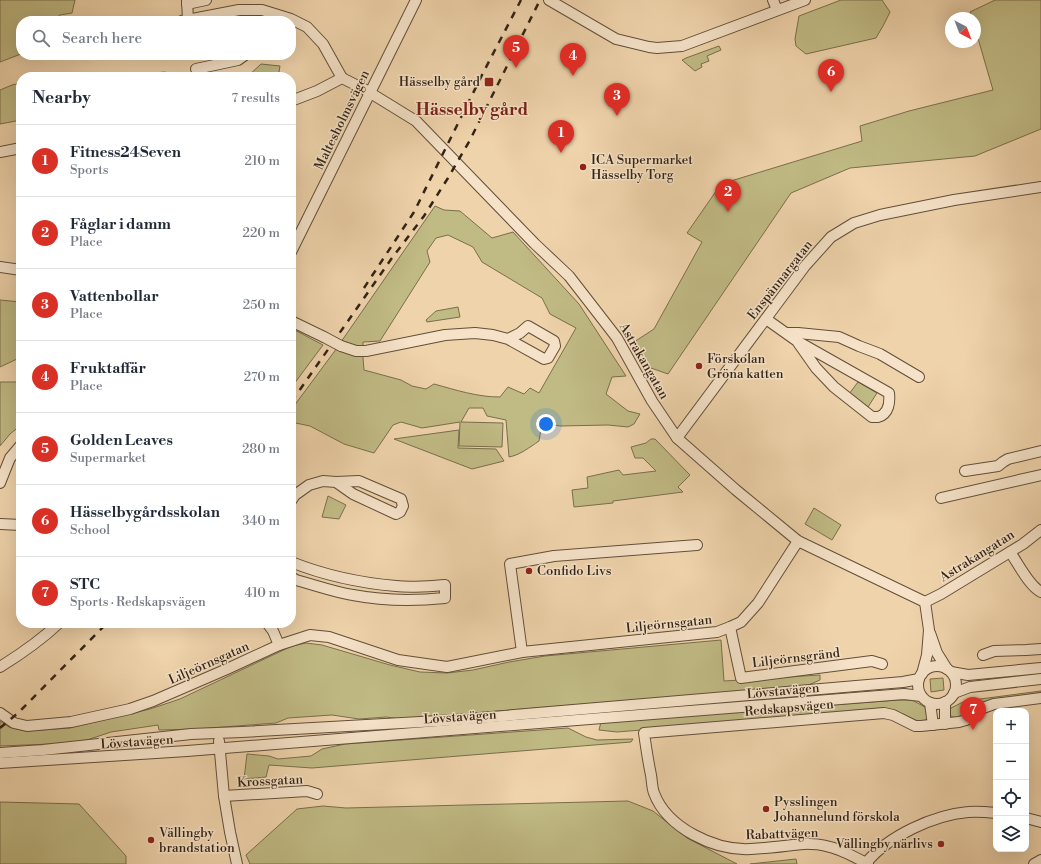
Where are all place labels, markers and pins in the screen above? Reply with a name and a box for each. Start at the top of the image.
pin: 5 [503,35,529,68]
pin: 4 [560,43,586,76]
pin: 6 [818,59,844,92]
place label: Hässelby gård [399,74,481,90]
marker: Hässelby gård [483,76,495,88]
pin: 3 [604,83,630,116]
pin: 1 [548,120,574,153]
place label: ICA Supermarket Hässelby Torg [591,152,693,183]
marker: ICA Supermarket Hässelby Torg [578,162,588,172]
pin: 2 [715,179,741,212]
place label: Förskolan Gröna katten [707,351,784,382]
marker: Förskolan Gröna katten [694,361,704,371]
place label: Confido Livs [537,563,612,579]
marker: Confido Livs [524,566,534,576]
pin: 7 [960,697,986,730]
place label: Pysslingen Johannelund förskola [773,794,900,825]
marker: Pysslingen Johannelund förskola [761,804,771,814]
place label: Vällingby brandstation [158,825,235,856]
marker: Vällingby brandstation [146,835,156,845]
place label: Vällingby närlivs [834,836,933,852]
marker: Vällingby närlivs [936,839,946,849]

